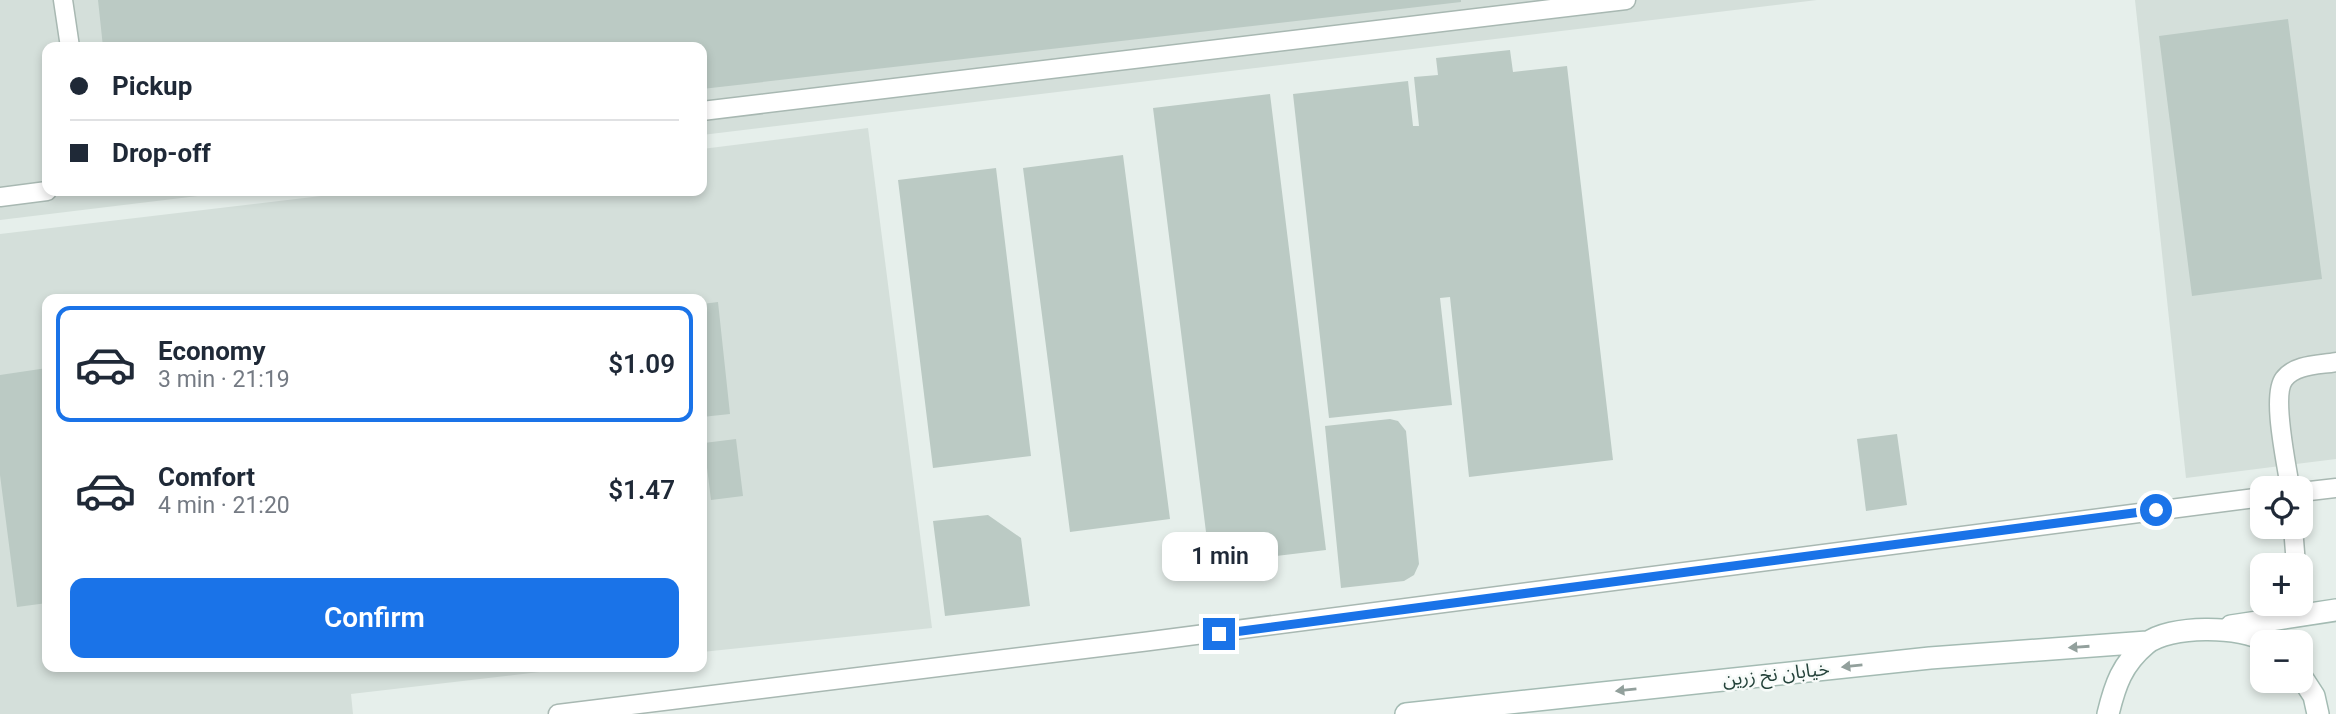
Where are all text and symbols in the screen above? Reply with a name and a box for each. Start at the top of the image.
text: Pickup [112,71,192,101]
text: Drop-off [112,138,211,168]
icon: car [74,333,137,396]
text: Economy [158,336,265,366]
text: $1.09 [608,349,675,379]
text: 3 min · 21:19 [158,366,290,393]
icon: car [74,459,137,522]
text: Comfort [158,462,255,492]
text: $1.47 [608,475,675,505]
map controls [2250,476,2313,693]
button: locate [2250,476,2313,539]
text: 4 min · 21:20 [158,492,290,519]
route start [2140,494,2172,526]
callout: 1 min [1161,532,1277,582]
text: 1 min [1191,543,1249,570]
button: + [2250,553,2313,616]
button: Confirm [70,578,679,658]
route end [1203,618,1235,650]
button: − [2250,630,2313,693]
one-way arrow [2068,642,2090,653]
street label: خیابان نخ زرین [1721,657,1831,694]
one-way arrow [1841,661,1863,672]
one-way arrow [1615,685,1637,696]

